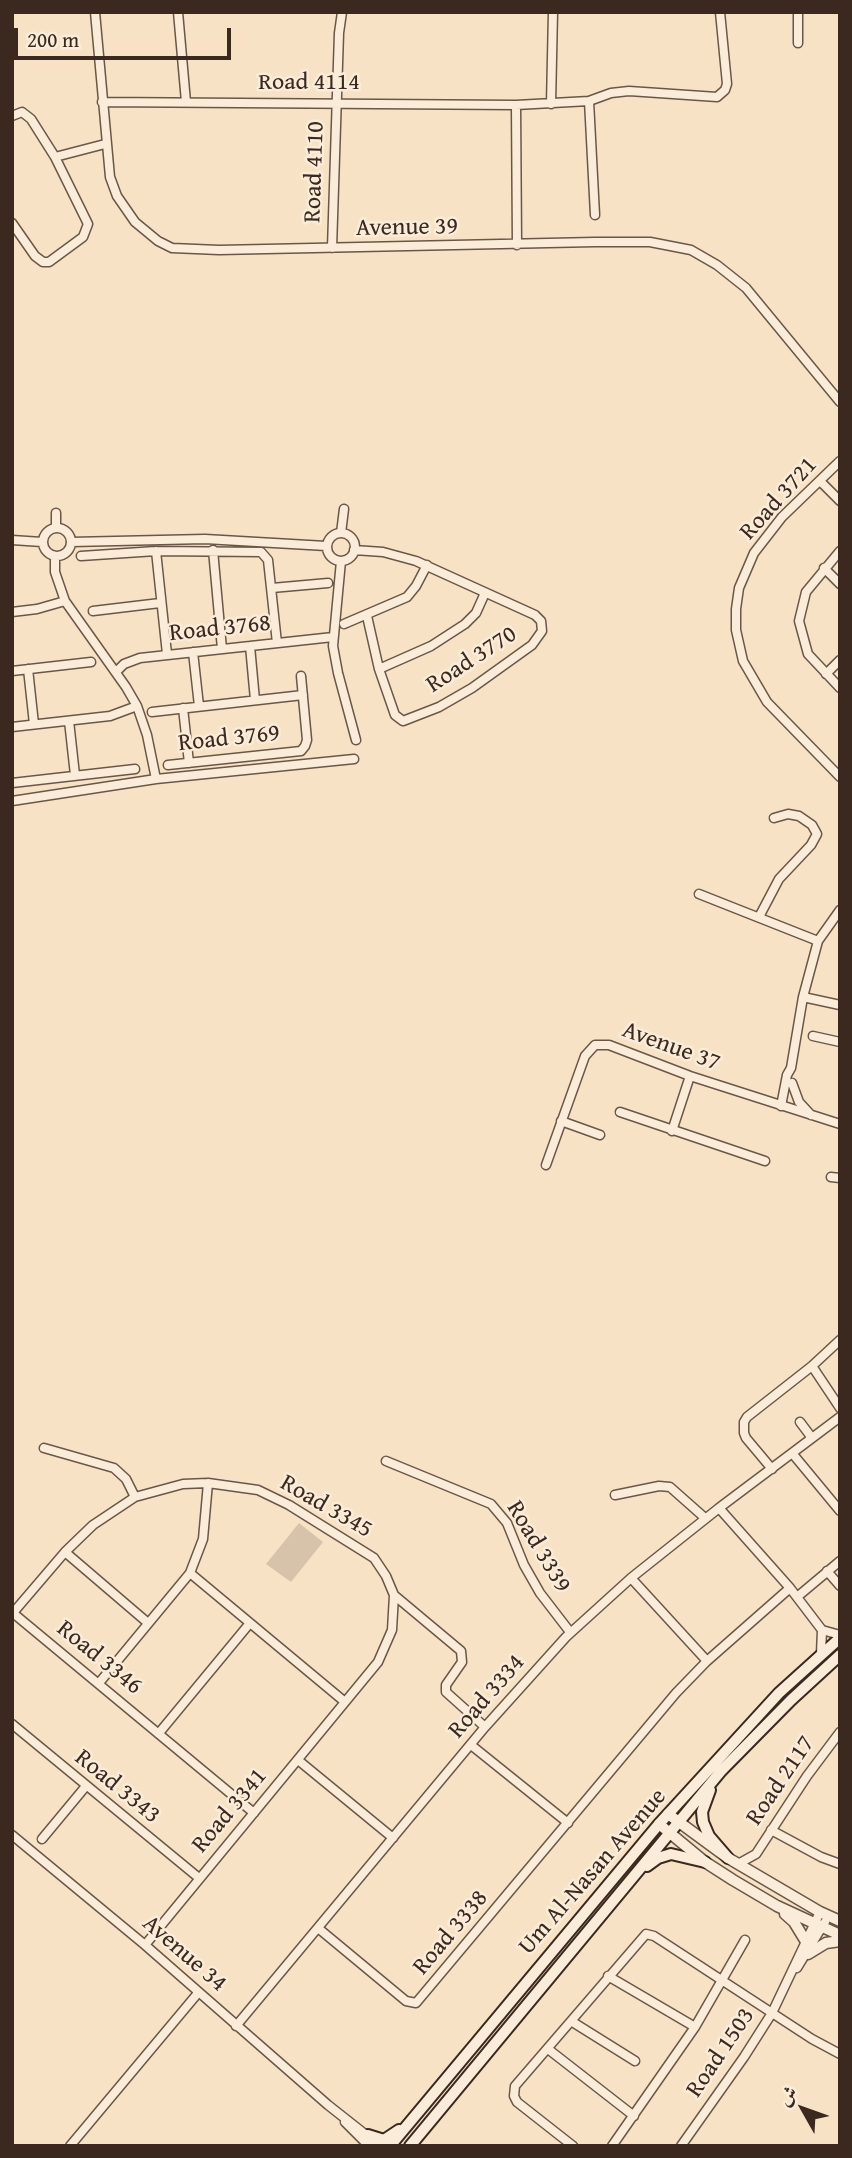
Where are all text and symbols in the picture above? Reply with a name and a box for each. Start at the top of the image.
scale bar [18,14,234,58]
text: 200 m [27,24,79,55]
street label: Road 4114 [258,69,360,97]
street label: Road 4110 [299,121,331,223]
street label: Avenue 39 [356,213,458,243]
street label: Road 3721 [734,452,824,546]
street label: Road 3768 [168,609,272,649]
street label: Road 3770 [422,620,522,700]
street label: Road 3769 [177,719,281,759]
street label: Avenue 37 [618,1016,724,1078]
street label: Road 3345 [275,1469,377,1545]
street label: Road 3339 [499,1496,577,1598]
street label: Road 3346 [50,1615,148,1701]
street label: Road 3334 [443,1649,531,1745]
street label: Road 2117 [741,1731,821,1831]
street label: Road 3343 [68,1744,166,1830]
street label: Road 3341 [186,1763,274,1859]
street label: Um Al-Nasan Avenue [513,1783,673,1961]
street label: Road 3338 [407,1885,495,1981]
street label: Avenue 34 [136,1910,232,1998]
street label: Road 1503 [681,2003,761,2103]
north arrow [768,2074,838,2144]
text: ش [770,2079,804,2112]

